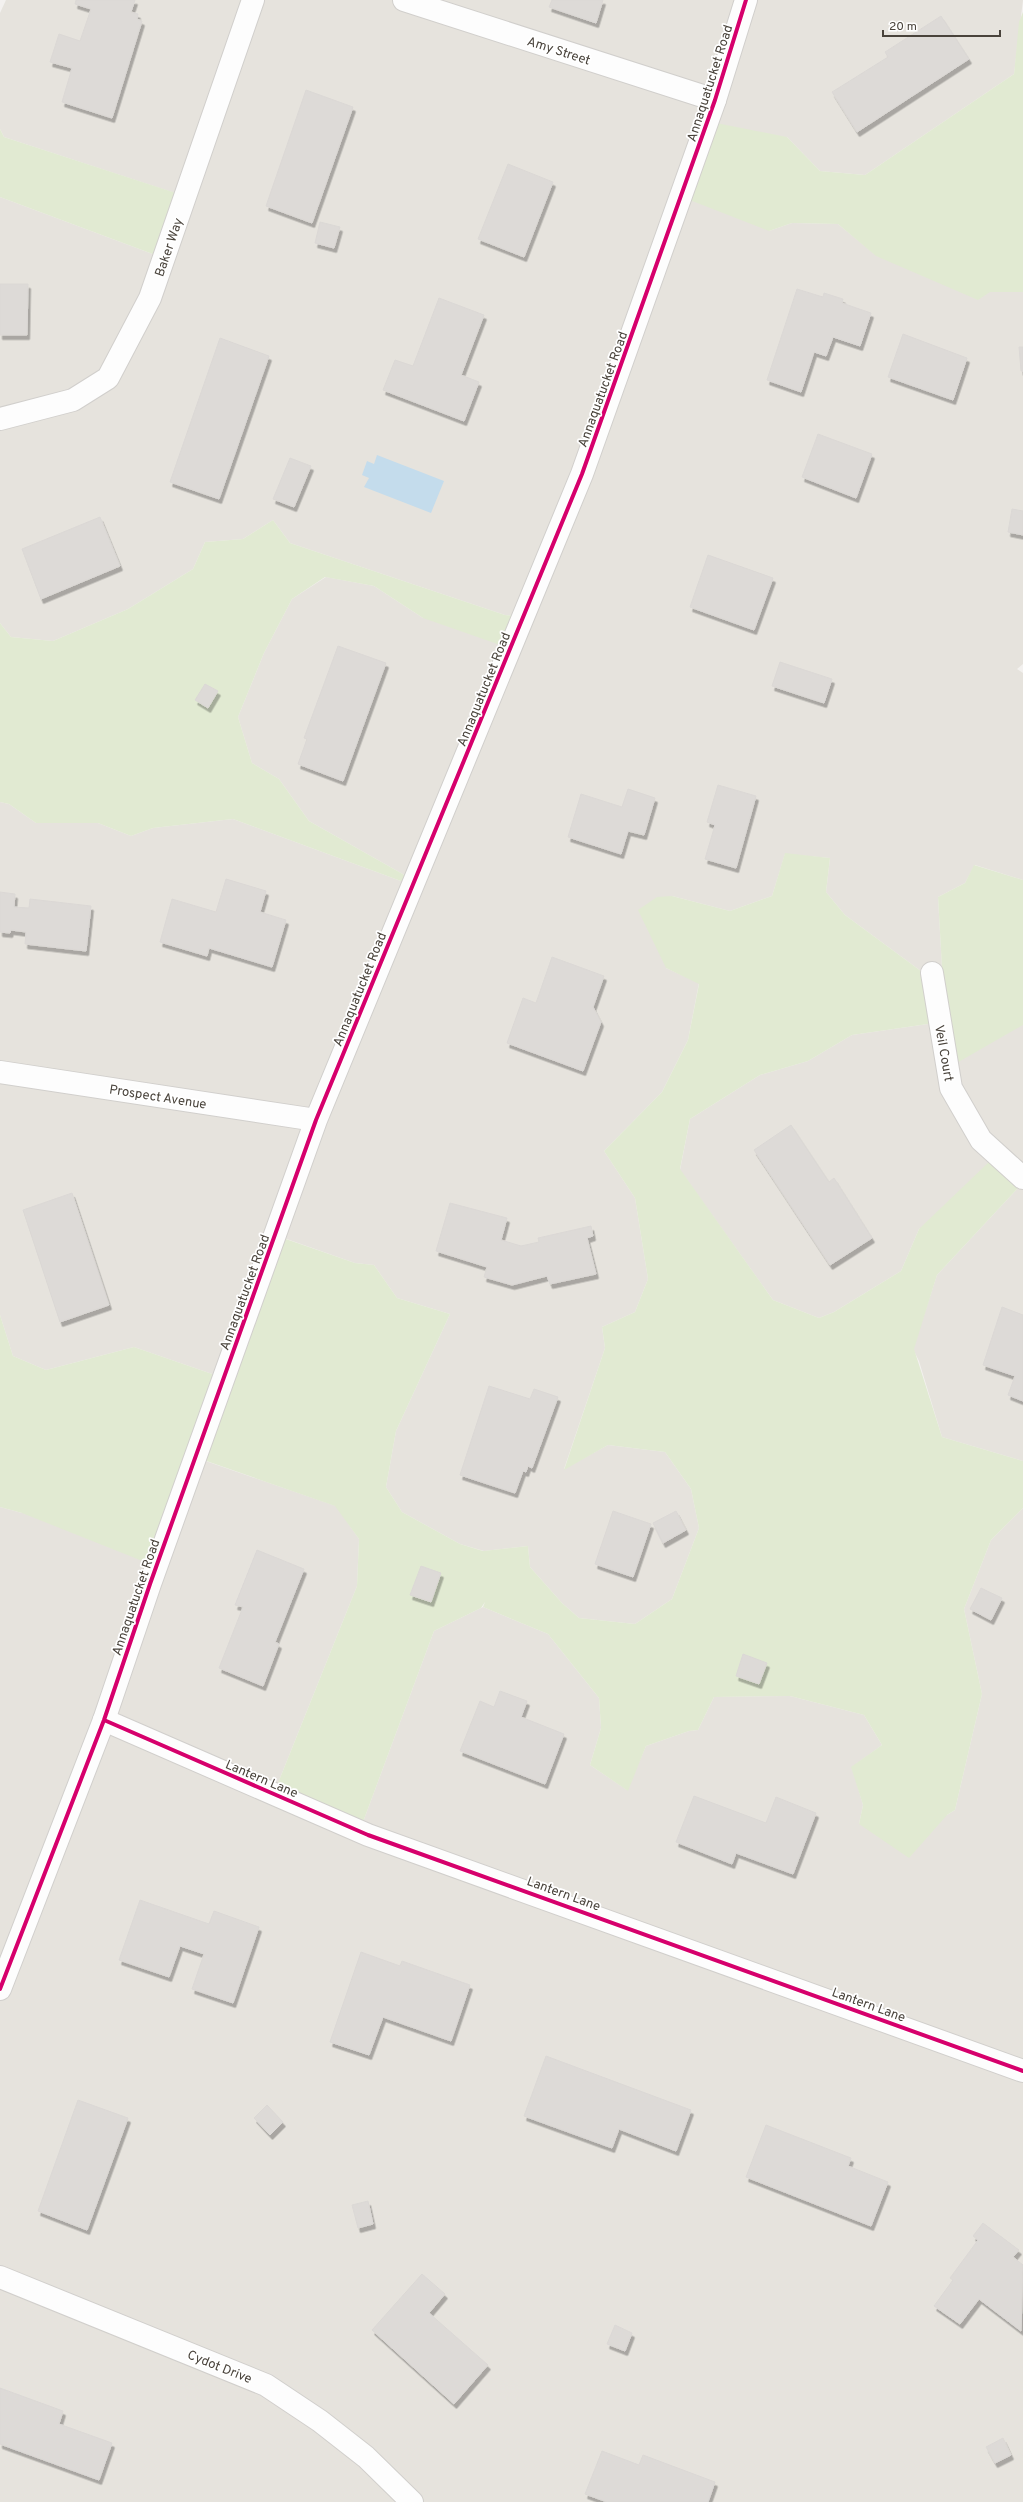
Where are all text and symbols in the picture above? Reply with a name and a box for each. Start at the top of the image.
scale bar [883,12,1000,38]
text: 20 m [889,19,917,35]
street label: Annaquatucket Road [684,23,737,144]
street label: Amy Street [525,34,592,70]
street label: Baker Way [152,216,187,279]
street label: Annaquatucket Road [576,330,632,450]
street label: Annaquatucket Road [455,630,515,749]
street label: Annaquatucket Road [331,930,391,1049]
street label: Veil Court [930,1024,956,1083]
street label: Prospect Avenue [108,1082,207,1114]
street label: Annaquatucket Road [218,1233,274,1353]
street label: Annaquatucket Road [109,1537,164,1658]
street label: Lantern Lane [222,1757,300,1802]
street label: Lantern Lane [524,1874,602,1916]
street label: Lantern Lane [829,1985,907,2027]
street label: Cydot Drive [185,2348,254,2388]

